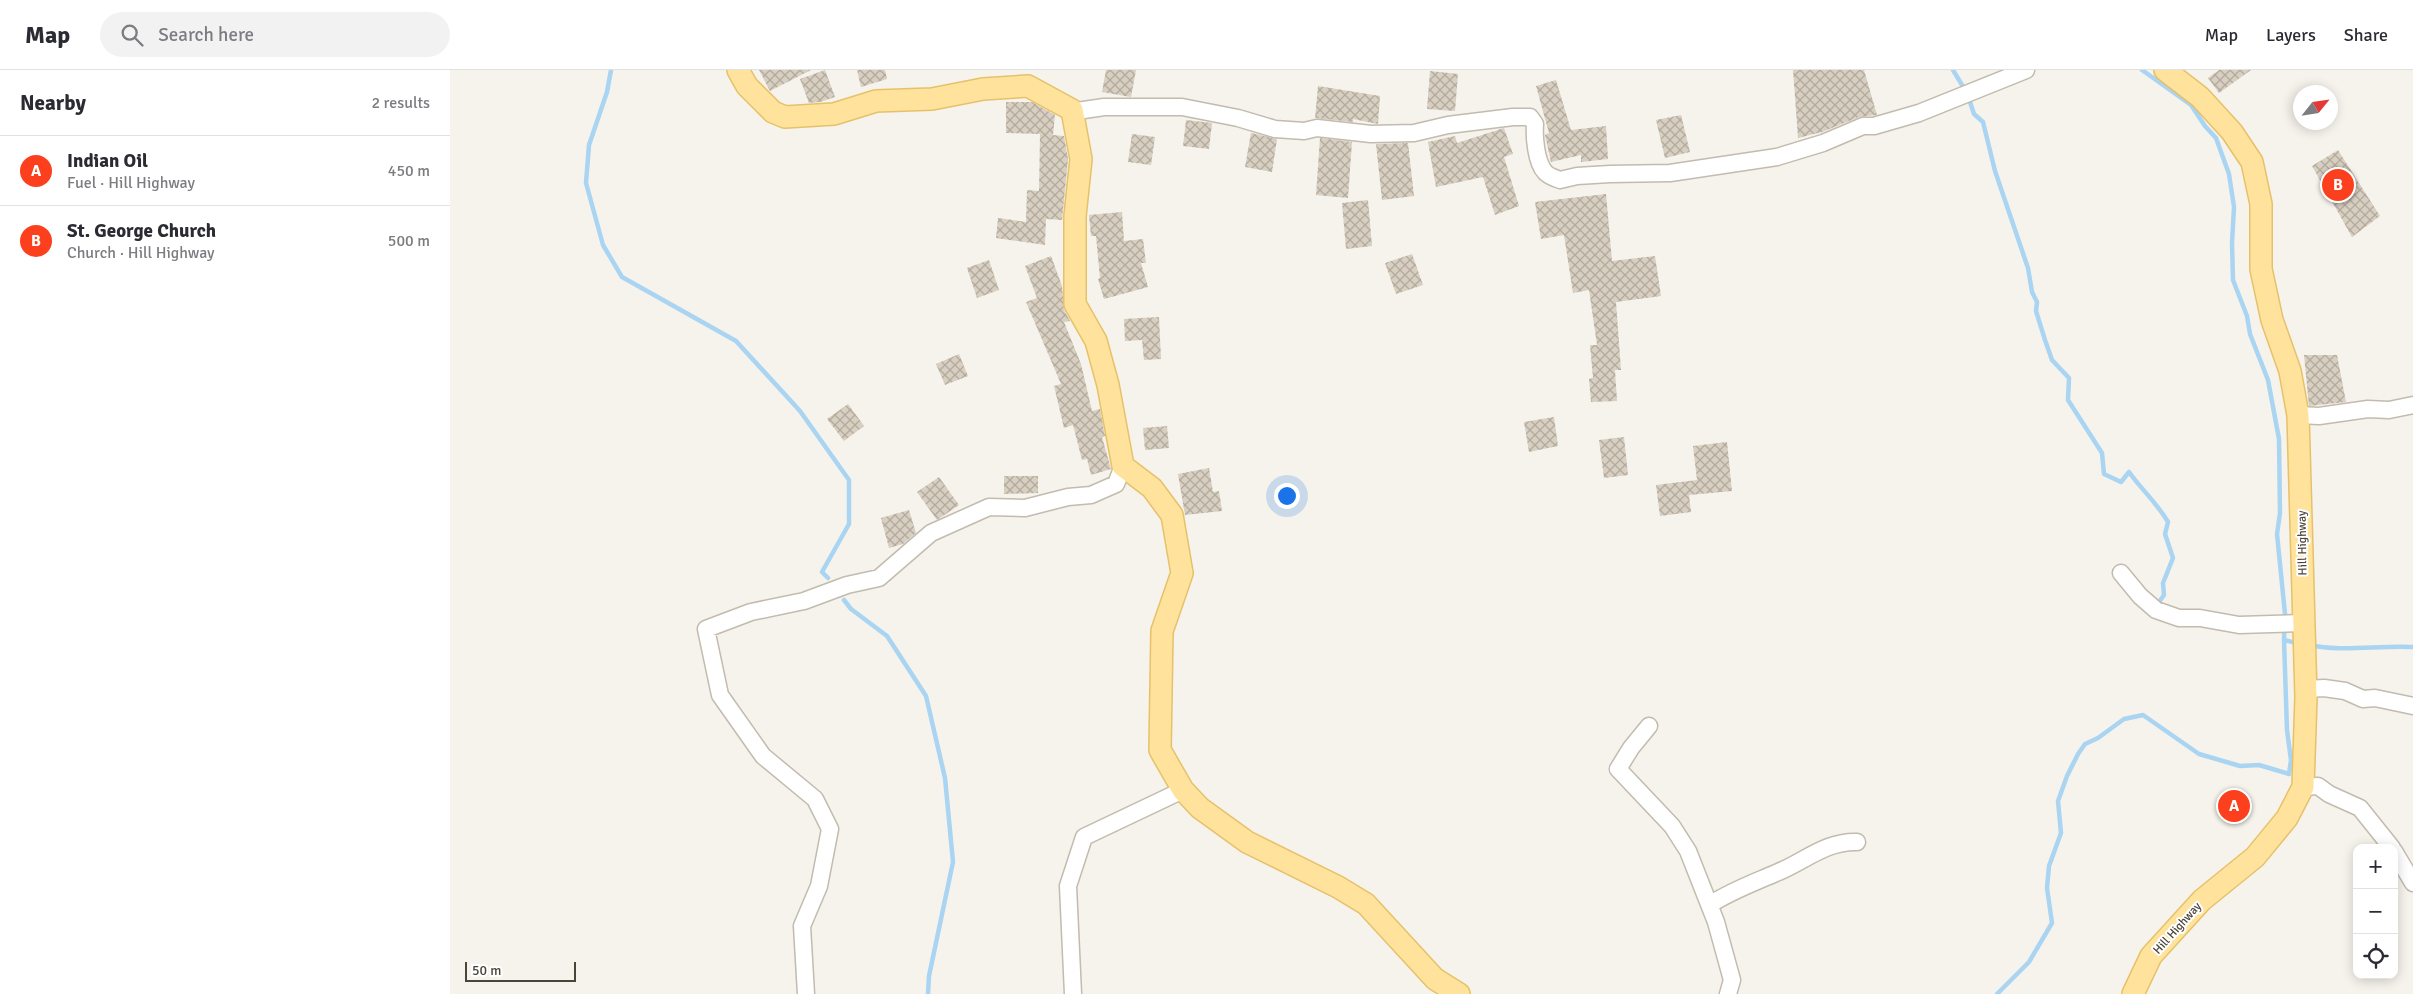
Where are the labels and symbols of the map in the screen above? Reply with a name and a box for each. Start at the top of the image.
north arrow [2293,85,2338,130]
pin: B [2322,166,2354,204]
your location [1274,483,1300,509]
street label: Hill Highway [2294,510,2311,576]
pin: A [2218,787,2250,825]
street label: Hill Highway [2150,899,2205,958]
scale bar [465,959,576,982]

